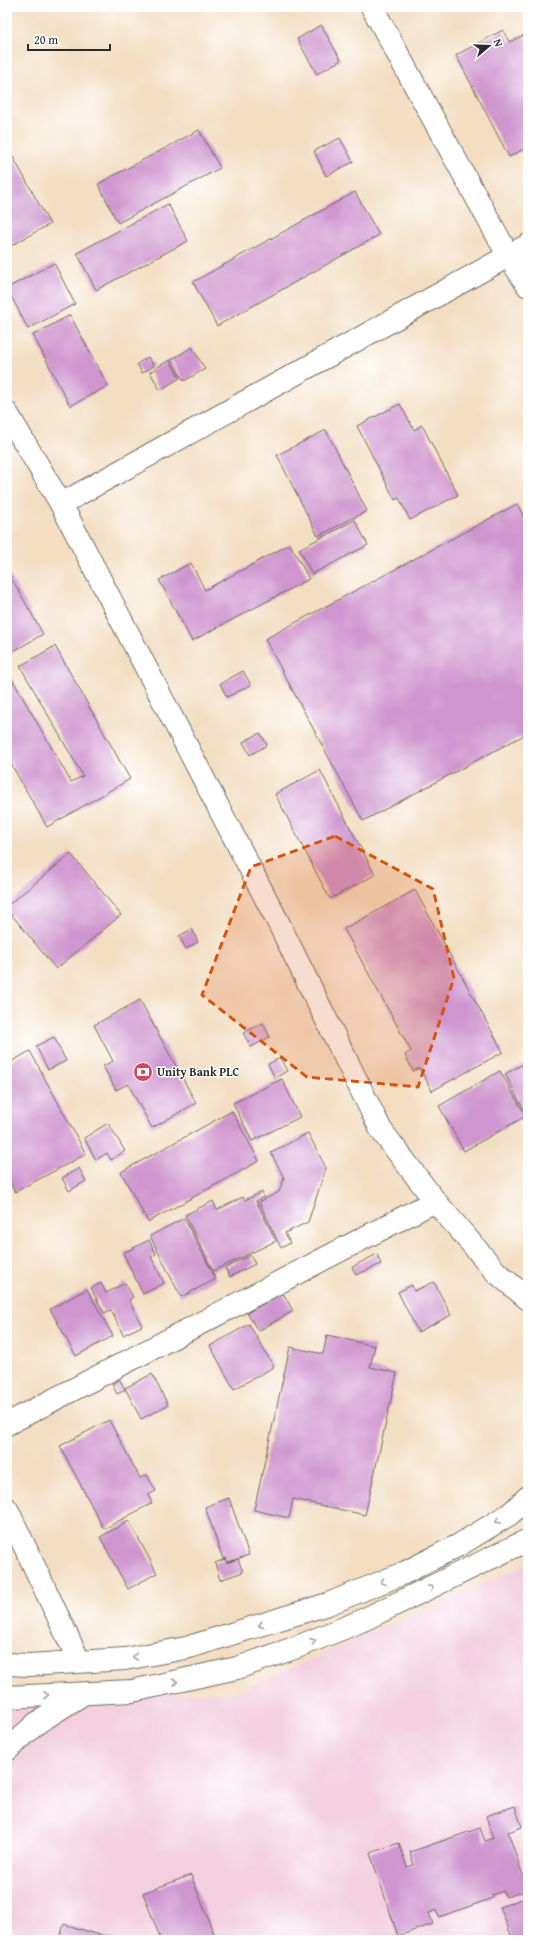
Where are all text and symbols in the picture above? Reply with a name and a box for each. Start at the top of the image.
scale bar [28,26,110,52]
north arrow [469,26,509,66]
text: 20 m [34,31,58,48]
text: N [490,37,507,49]
bank icon: Unity Bank PLC [132,1061,154,1083]
place label: Unity Bank PLC [157,1063,240,1080]
one-way arrow [495,1517,502,1524]
one-way arrow [379,1577,387,1585]
one-way arrow [427,1585,435,1592]
one-way arrow [257,1620,264,1629]
one-way arrow [309,1637,316,1645]
one-way arrow [132,1652,138,1661]
one-way arrow [172,1678,178,1686]
one-way arrow [43,1690,49,1699]

